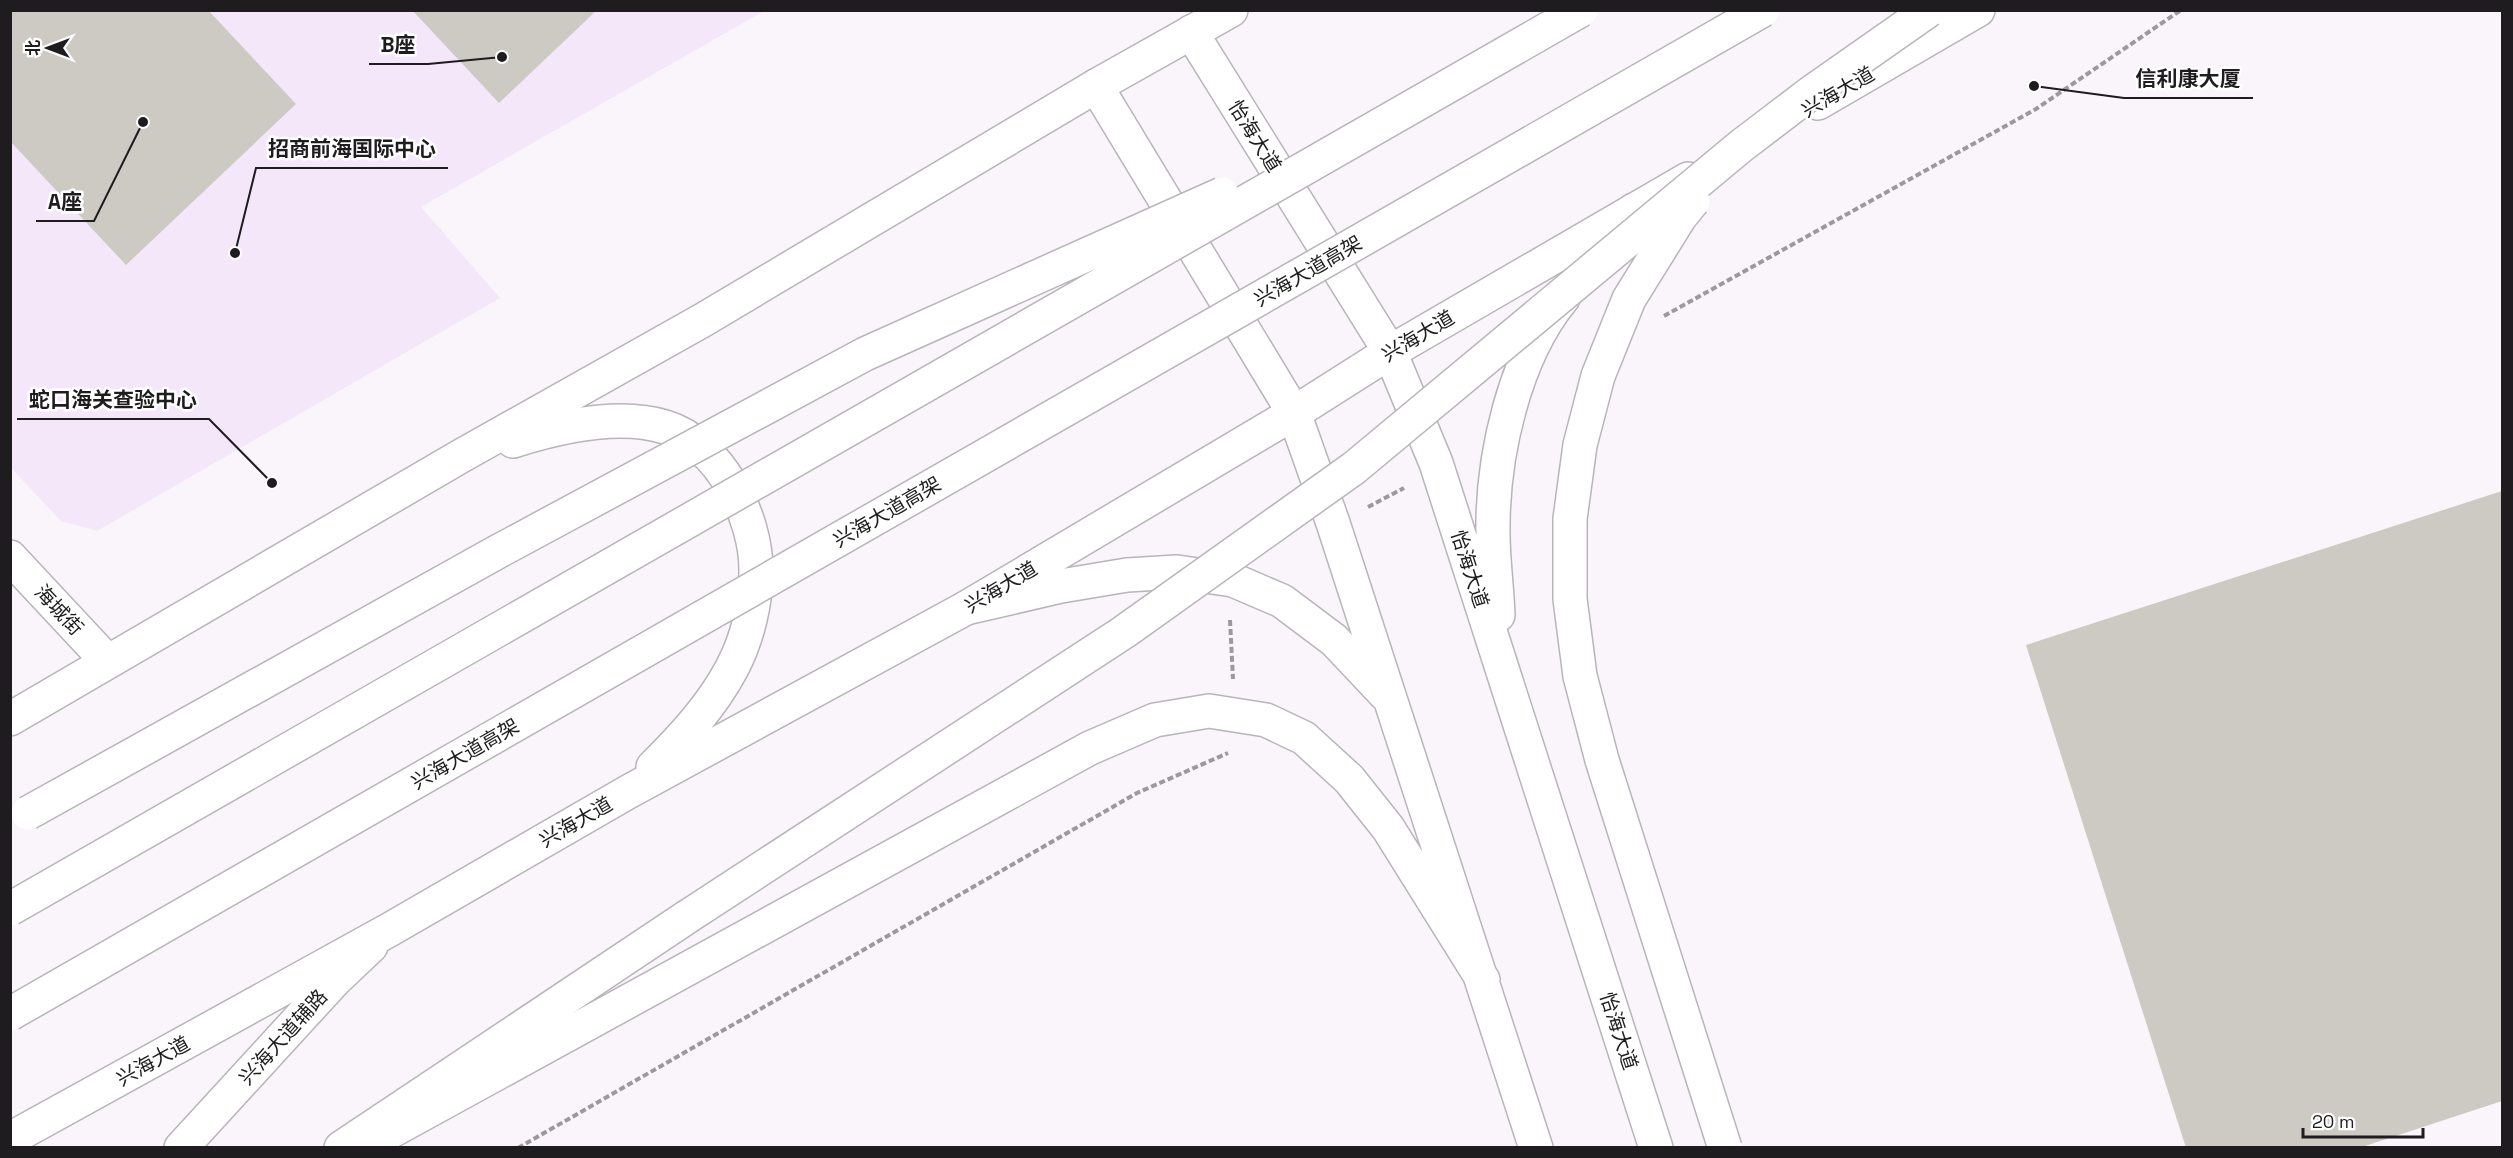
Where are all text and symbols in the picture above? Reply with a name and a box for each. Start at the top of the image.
north arrow [18,18,78,78]
callout: B座 [369,25,428,64]
text: B座 [381,31,415,58]
text: 北 [23,40,44,56]
callout: 信利康大厦 [2124,59,2253,98]
street label: 兴海大道 [1797,61,1879,123]
text: 信利康大厦 [2136,65,2241,92]
street label: 怡海大道 [1223,95,1287,177]
callout: 招商前海国际中心 [256,129,448,168]
text: 招商前海国际中心 [268,135,436,162]
callout: A座 [36,182,94,221]
text: A座 [48,188,82,215]
street label: 兴海大道高架 [1250,230,1366,312]
street label: 兴海大道 [1377,304,1459,368]
callout: 蛇口海关查验中心 [17,380,209,419]
text: 蛇口海关查验中心 [29,386,197,413]
street label: 兴海大道高架 [829,471,945,553]
street label: 怡海大道 [1445,527,1495,611]
street label: 兴海大道 [960,555,1042,619]
street label: 海城街 [29,579,89,641]
street label: 兴海大道高架 [407,713,523,795]
street label: 兴海大道 [535,791,617,853]
street label: 兴海大道辅路 [233,984,333,1090]
street label: 怡海大道 [1594,989,1644,1073]
street label: 兴海大道 [112,1030,194,1092]
scale bar [2303,1101,2423,1139]
text: 20 m [2312,1110,2355,1133]

